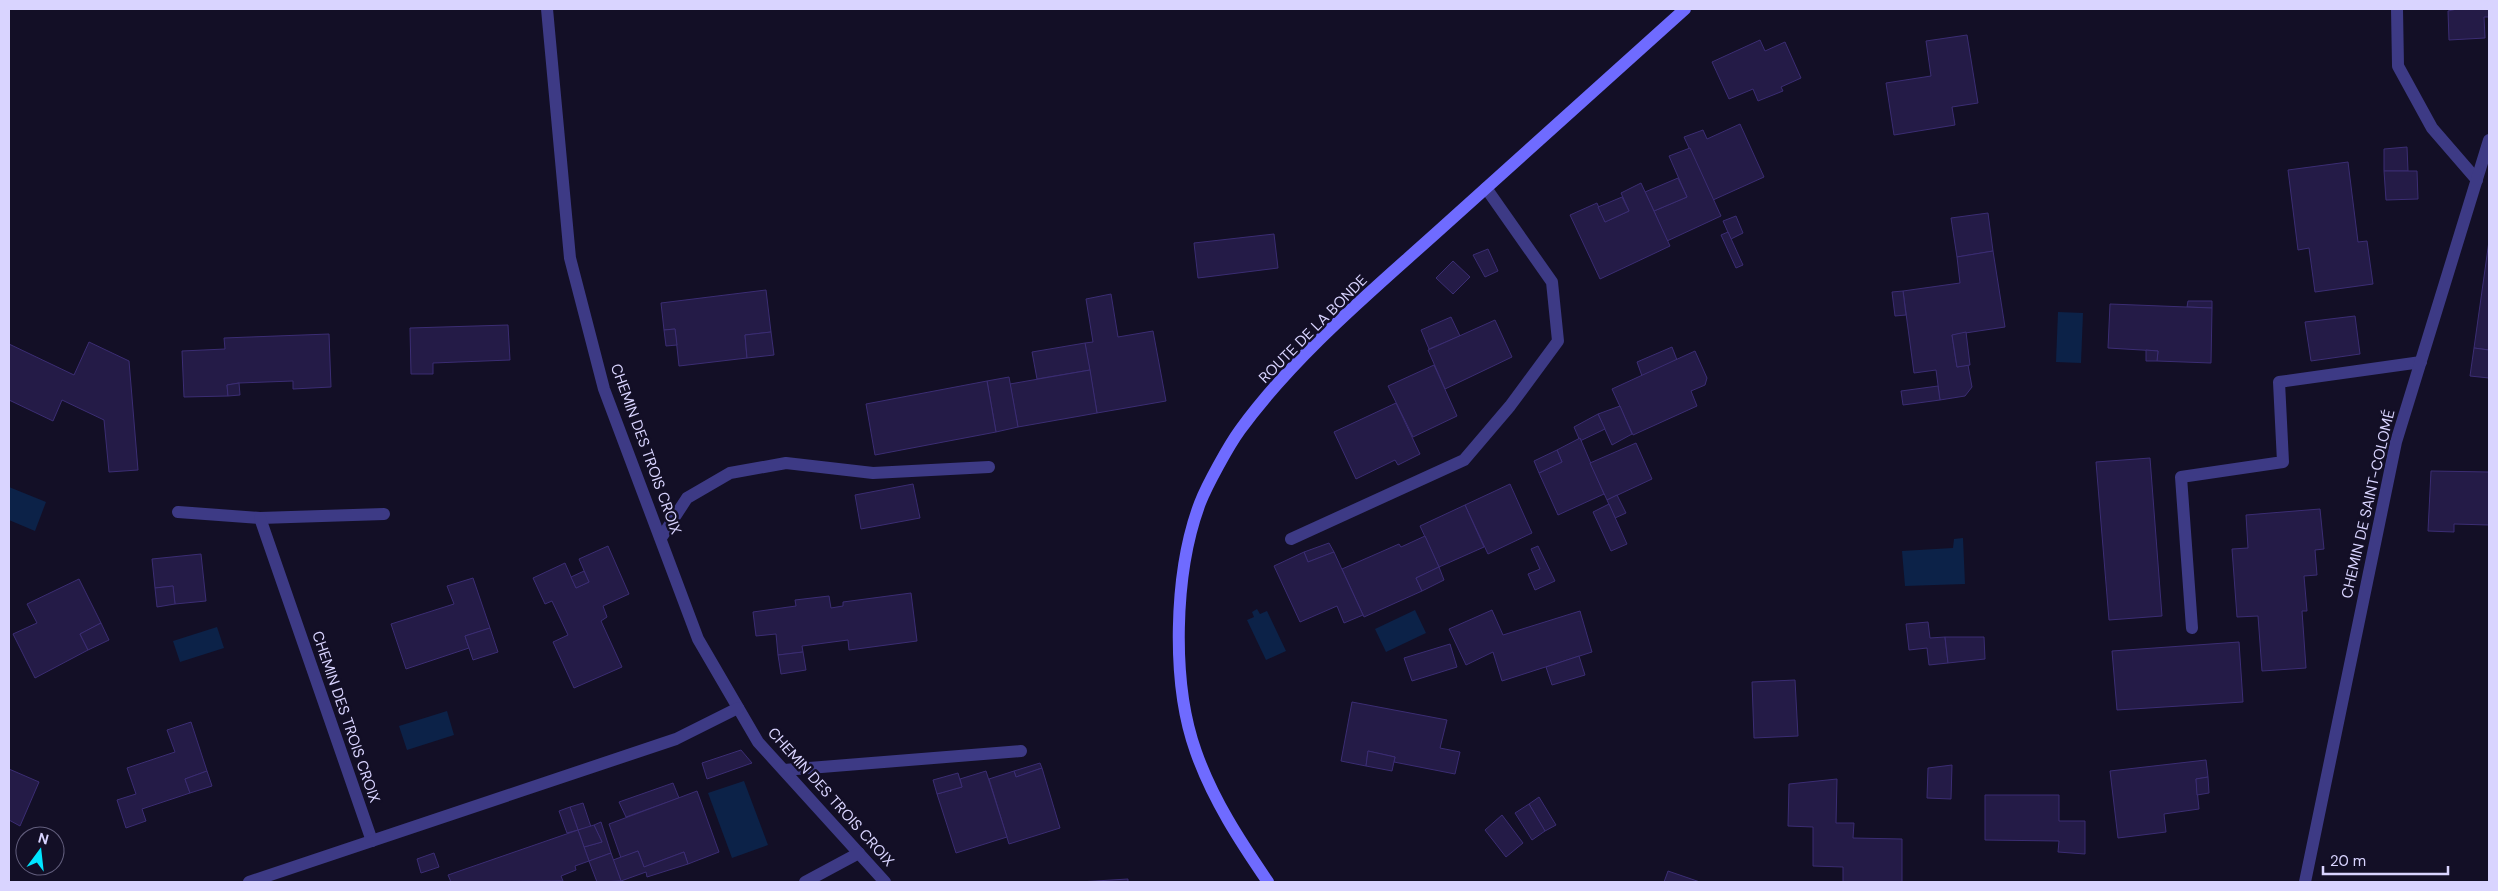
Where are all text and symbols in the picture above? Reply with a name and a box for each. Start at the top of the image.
street label: ROUTE DE LA BONDE [1254,270,1372,388]
street label: CHEMIN DES TROIS CROIX [606,361,686,537]
street label: CHEMIN DE SAINT-COLOMÉ [2337,408,2399,600]
street label: CHEMIN DES TROIS CROIX [307,628,385,806]
street label: CHEMIN DES TROIS CROIX [763,723,899,871]
north arrow [15,826,65,876]
text: N [36,828,51,848]
scale bar [2323,844,2448,876]
text: 20 m [2330,851,2366,871]

